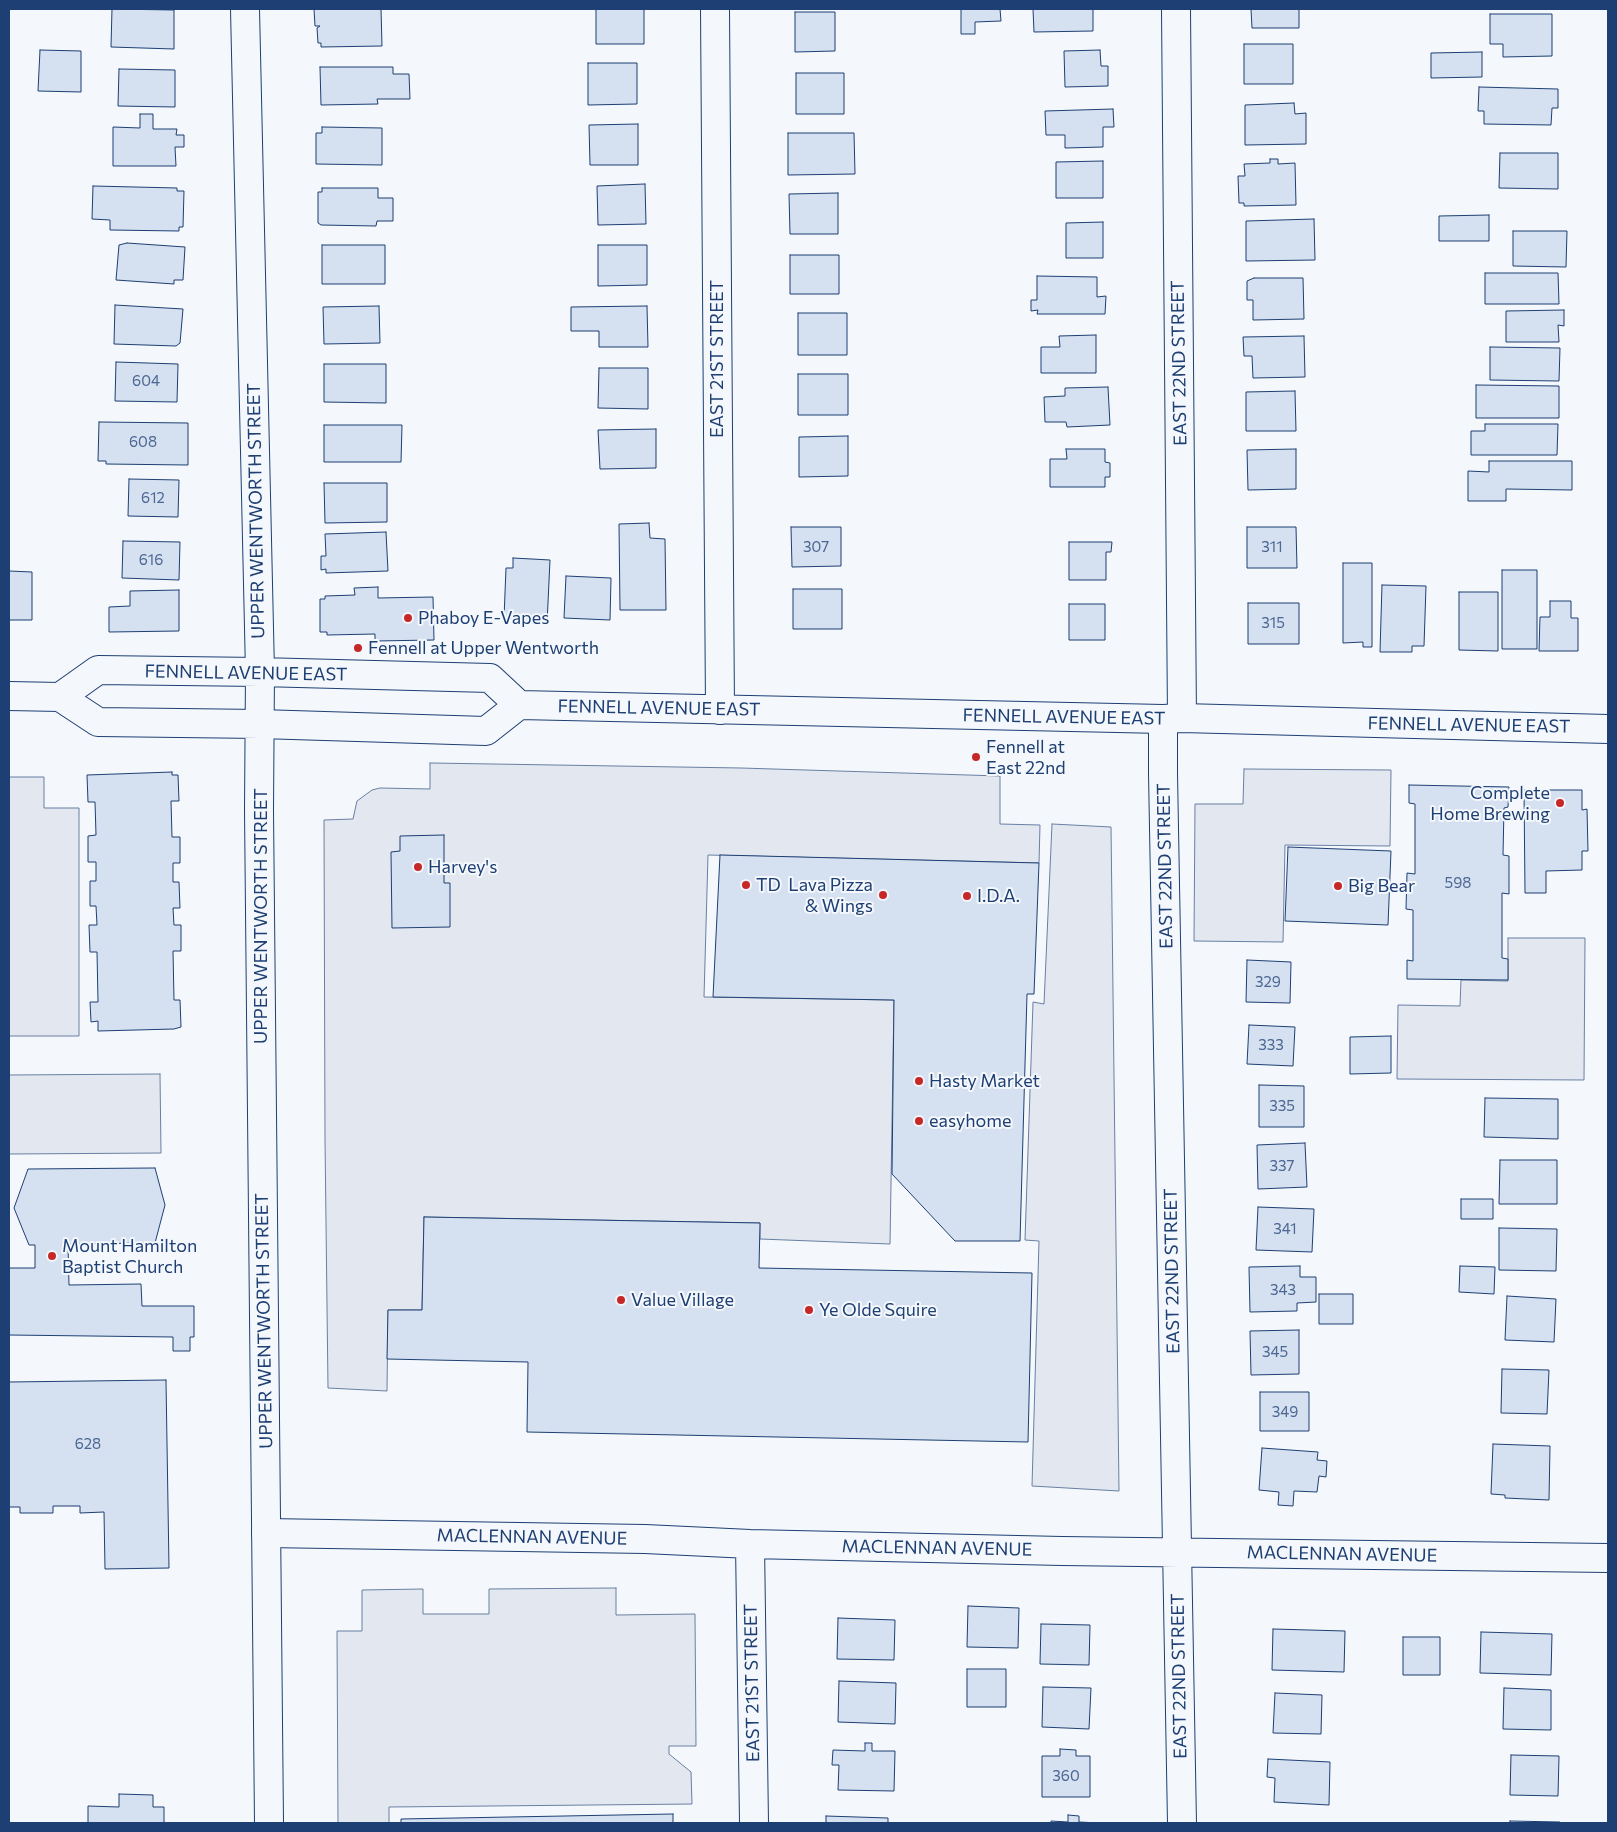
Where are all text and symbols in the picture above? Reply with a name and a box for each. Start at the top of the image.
street label: EAST 21ST STREET [706,280,728,438]
street label: EAST 22ND STREET [1167,280,1191,446]
house number: 604 [132,372,160,390]
street label: UPPER WENTWORTH STREET [243,383,269,639]
house number: 608 [129,433,157,451]
house number: 612 [141,489,165,507]
house number: 307 [803,538,829,556]
house number: 311 [1261,538,1283,556]
house number: 616 [139,551,163,569]
place label: Phaboy E-Vapes [418,607,549,629]
marker: Phaboy E-Vapes [402,612,414,624]
house number: 315 [1261,614,1285,632]
place label: Fennell at Upper Wentworth [368,637,599,659]
marker: Fennell at Upper Wentworth [352,642,364,654]
street label: FENNELL AVENUE EAST [144,660,348,686]
street label: FENNELL AVENUE EAST [557,695,761,721]
street label: FENNELL AVENUE EAST [962,704,1166,730]
street label: FENNELL AVENUE EAST [1367,712,1571,738]
place label: Fennell at East 22nd [986,736,1066,779]
marker: Fennell at East 22nd [970,751,982,763]
place label: Complete Home Brewing [1430,782,1550,824]
street label: EAST 22ND STREET [1153,783,1177,949]
street label: UPPER WENTWORTH STREET [250,788,272,1044]
marker: Complete Home Brewing [1554,797,1566,809]
place label: Harvey's [428,856,497,878]
marker: Harvey's [412,861,424,873]
place label: TD [756,874,781,896]
place label: Lava Pizza & Wings [788,874,873,916]
house number: 598 [1445,874,1471,892]
place label: Big Bear [1348,875,1415,897]
marker: TD [740,879,752,891]
marker: Big Bear [1332,880,1344,892]
place label: I.D.A. [977,885,1020,907]
marker: Lava Pizza & Wings [877,889,889,901]
marker: I.D.A. [961,890,973,902]
house number: 329 [1255,973,1281,991]
house number: 333 [1258,1036,1284,1054]
place label: Hasty Market [929,1070,1040,1092]
marker: Hasty Market [913,1075,925,1087]
house number: 335 [1269,1097,1295,1115]
place label: easyhome [929,1110,1012,1132]
marker: easyhome [913,1115,925,1127]
house number: 337 [1270,1157,1294,1175]
street label: EAST 22ND STREET [1160,1188,1184,1354]
street label: UPPER WENTWORTH STREET [251,1193,277,1449]
house number: 341 [1273,1220,1297,1238]
place label: Mount Hamilton Baptist Church [62,1235,197,1278]
marker: Mount Hamilton Baptist Church [46,1250,58,1262]
house number: 343 [1270,1281,1296,1299]
place label: Value Village [631,1289,734,1311]
marker: Value Village [615,1294,627,1306]
place label: Ye Olde Squire [819,1299,937,1321]
marker: Ye Olde Squire [803,1304,815,1316]
house number: 345 [1262,1343,1288,1361]
house number: 349 [1272,1403,1298,1421]
house number: 628 [75,1435,101,1453]
street label: MACLENNAN AVENUE [437,1525,627,1549]
street label: MACLENNAN AVENUE [842,1536,1032,1560]
street label: MACLENNAN AVENUE [1247,1542,1437,1566]
street label: EAST 22ND STREET [1167,1593,1191,1759]
street label: EAST 21ST STREET [740,1604,764,1762]
house number: 360 [1052,1767,1080,1785]

